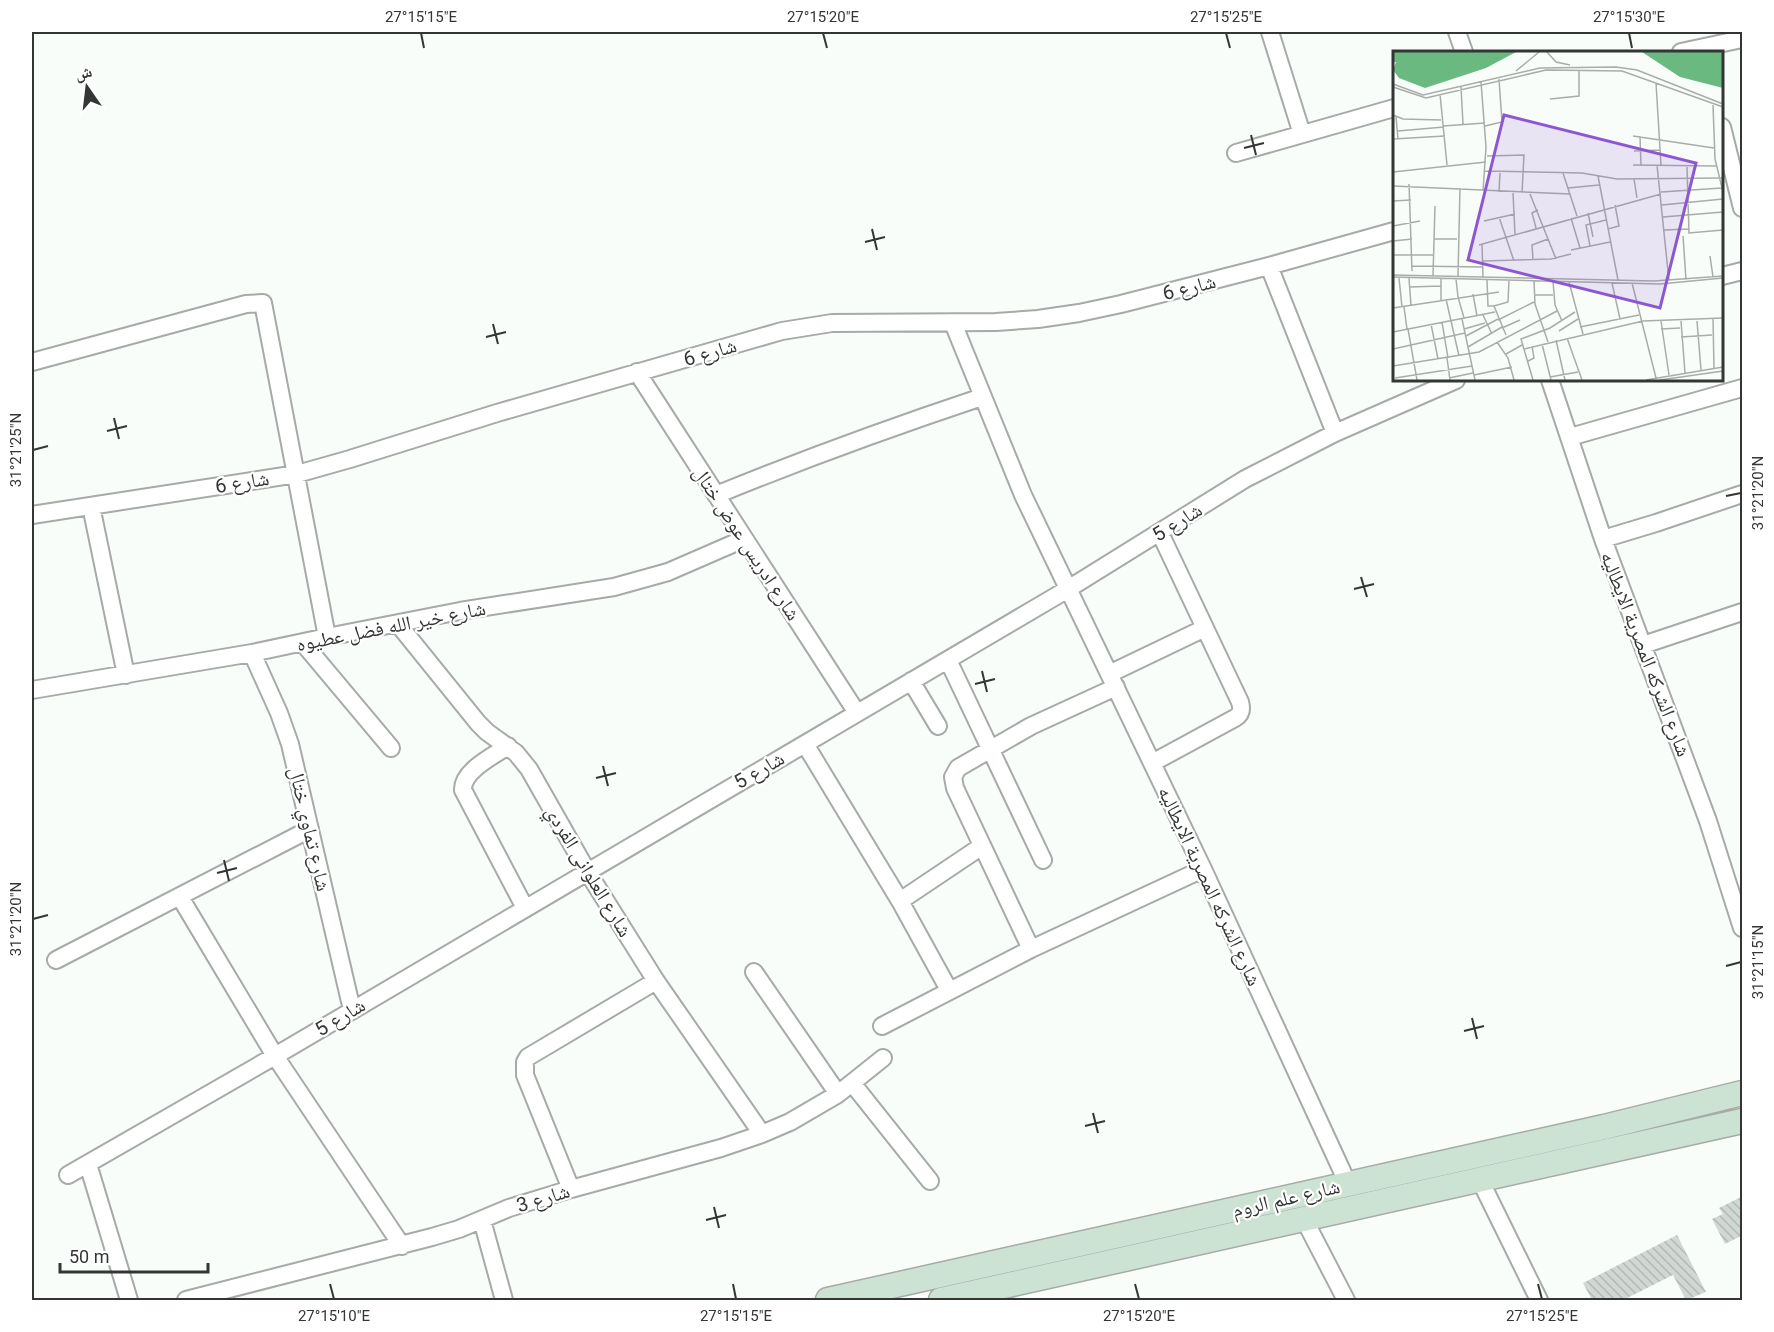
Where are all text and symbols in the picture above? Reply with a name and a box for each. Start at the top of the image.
text: 27°15'15"E [385,8,458,26]
text: 27°15'20"E [787,8,860,26]
text: 27°15'25"E [1190,8,1263,26]
text: 27°15'30"E [1593,8,1666,26]
inset map [1393,51,1723,381]
north arrow [57,57,117,117]
text: ش [73,62,94,84]
street label: شارع 6 [1160,269,1218,306]
street label: شارع 6 [681,333,740,372]
text: 31°21'25"N [7,413,25,487]
text: 31°21'20"N [1749,456,1767,530]
street label: شارع ادريس عوض ختال [687,461,806,625]
street label: شارع 6 [213,466,271,499]
street label: شارع 5 [1148,497,1207,547]
street label: شارع الشركه المصرية الايطاليه [1595,548,1696,760]
street label: شارع خير الله فضل عطيوه [294,596,488,657]
street label: شارع 5 [730,746,789,795]
street label: شارع تماوي ختال [280,765,336,894]
street label: شارع الشركه المصرية الايطاليه [1152,782,1267,990]
street label: شارع العلوانى الفردي [537,801,638,943]
text: 31°21'20"N [7,882,25,956]
text: 31°21'15"N [1749,925,1767,999]
street label: شارع 5 [311,993,370,1042]
street label: شارع علم الروم [1230,1174,1343,1224]
street label: شارع 3 [514,1179,573,1218]
scale bar [60,1236,208,1274]
text: 50 m [69,1246,109,1267]
text: 27°15'10"E [298,1307,371,1325]
text: 27°15'15"E [700,1307,773,1325]
text: 27°15'20"E [1103,1307,1176,1325]
text: 27°15'25"E [1506,1307,1579,1325]

